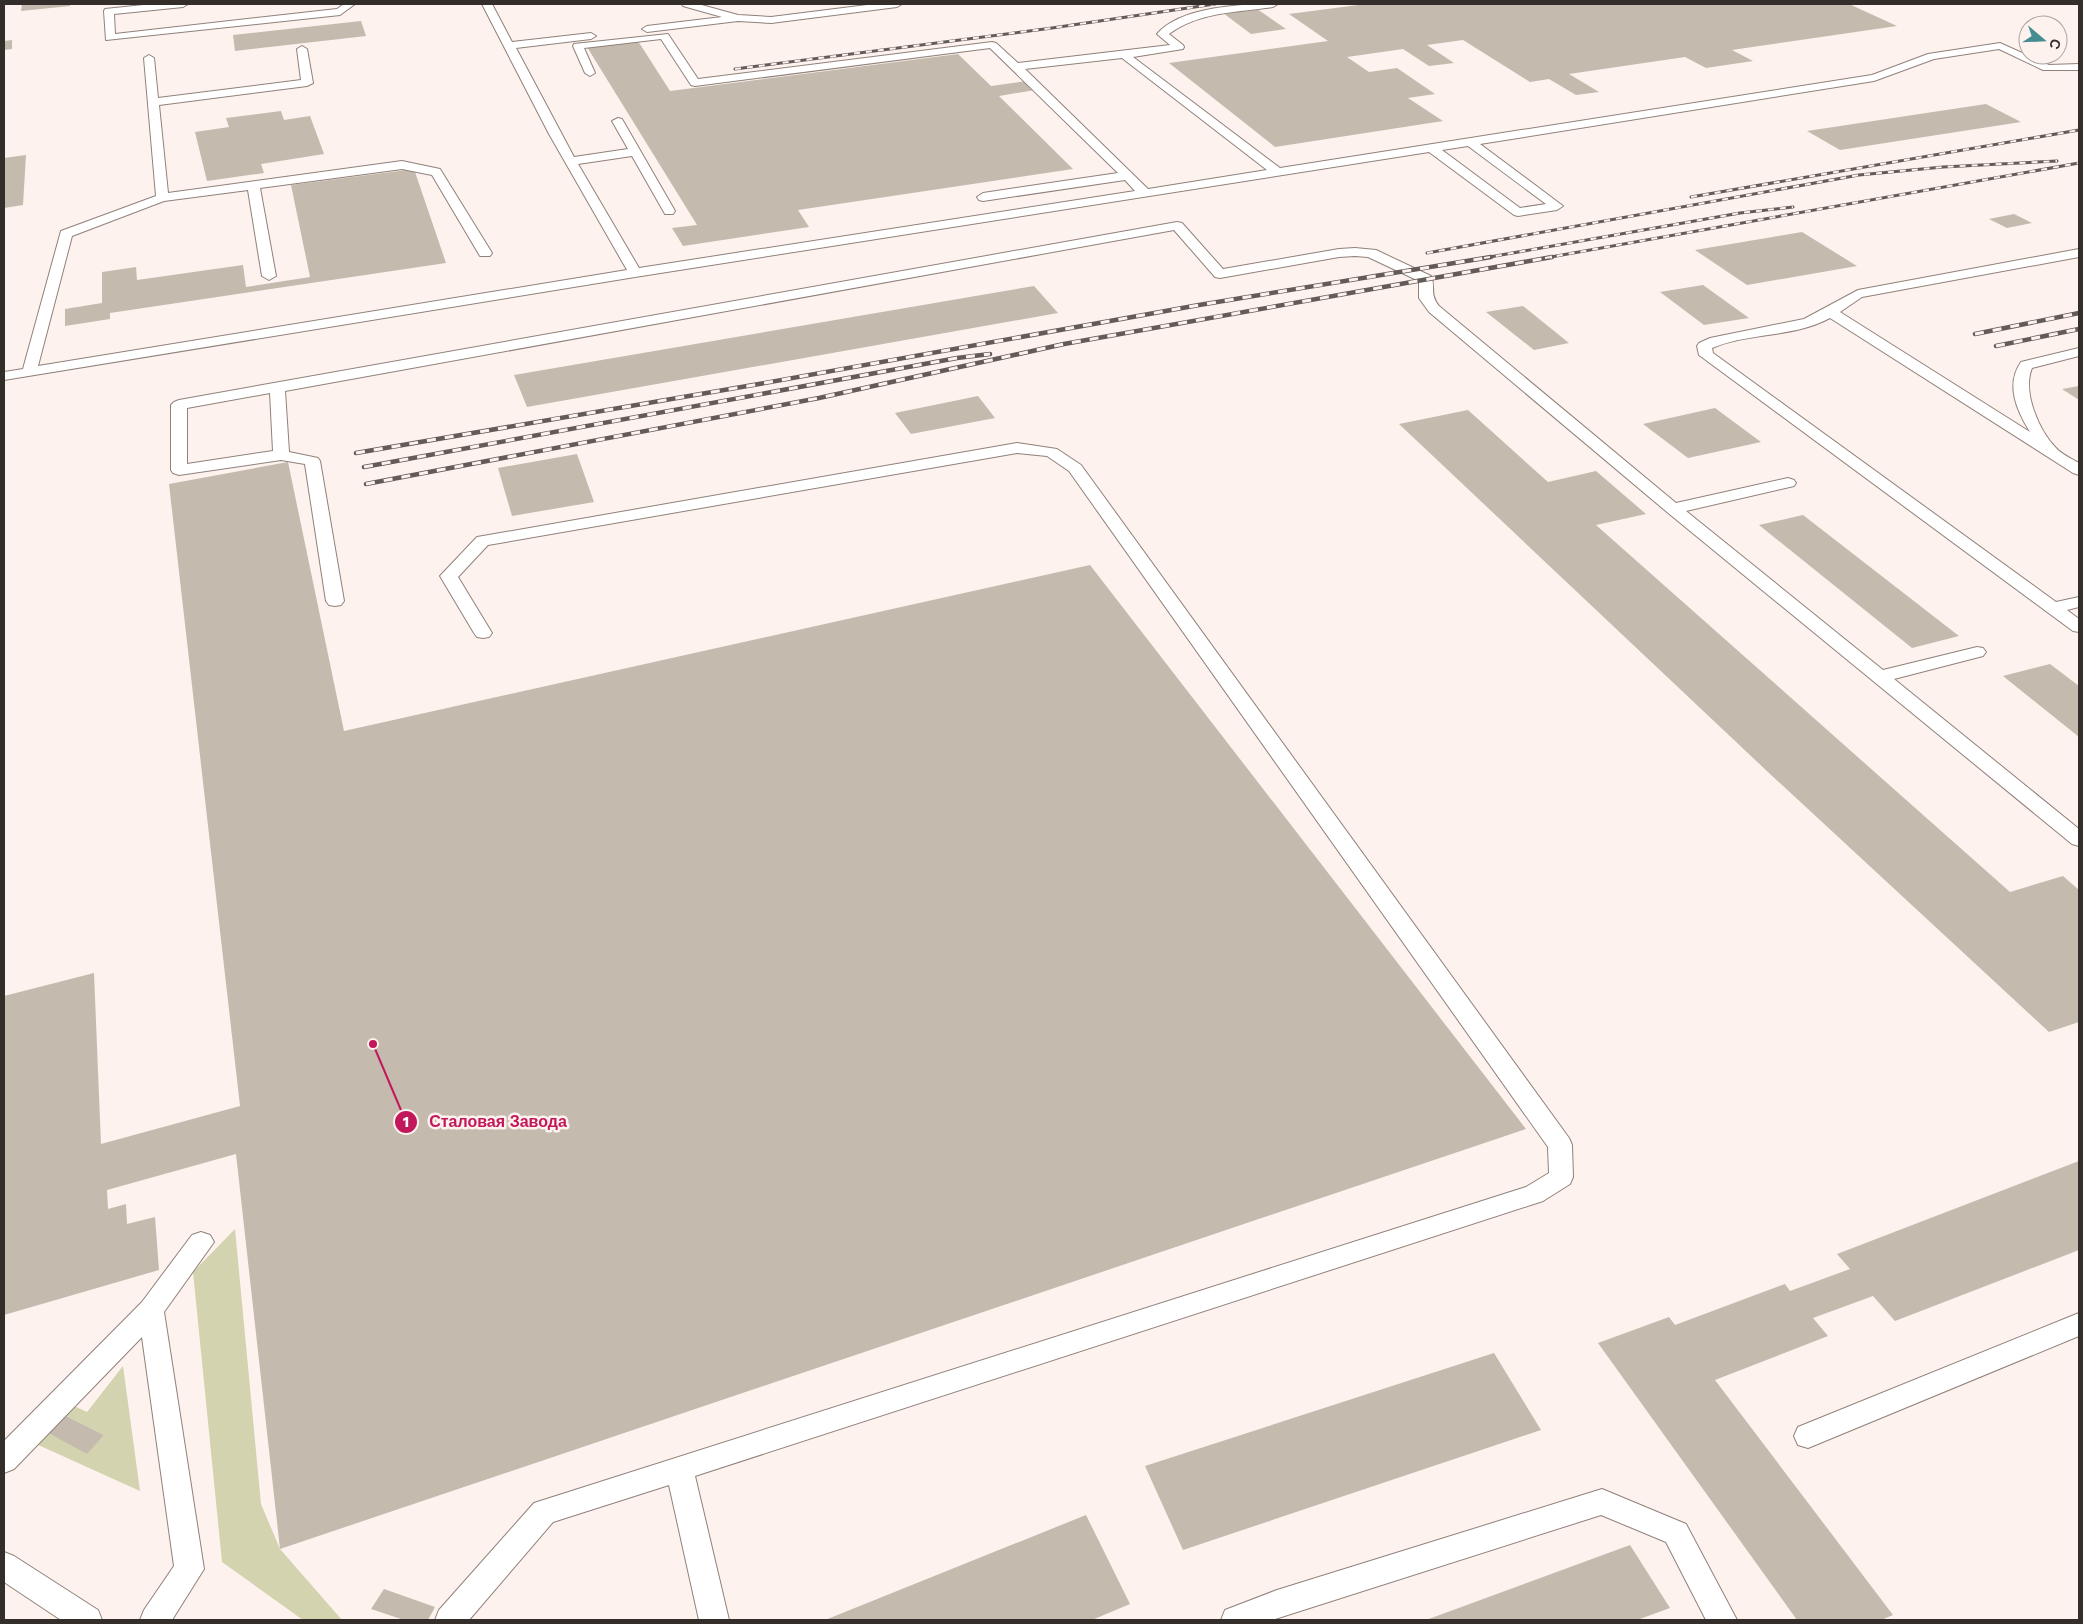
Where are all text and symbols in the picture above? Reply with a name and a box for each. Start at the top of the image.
north arrow [2018,15,2068,65]
text: С [2046,37,2065,52]
callout: Сталовая Завода [394,1106,576,1137]
text: Сталовая Завода [429,1112,567,1131]
text: 1 [403,1113,409,1131]

